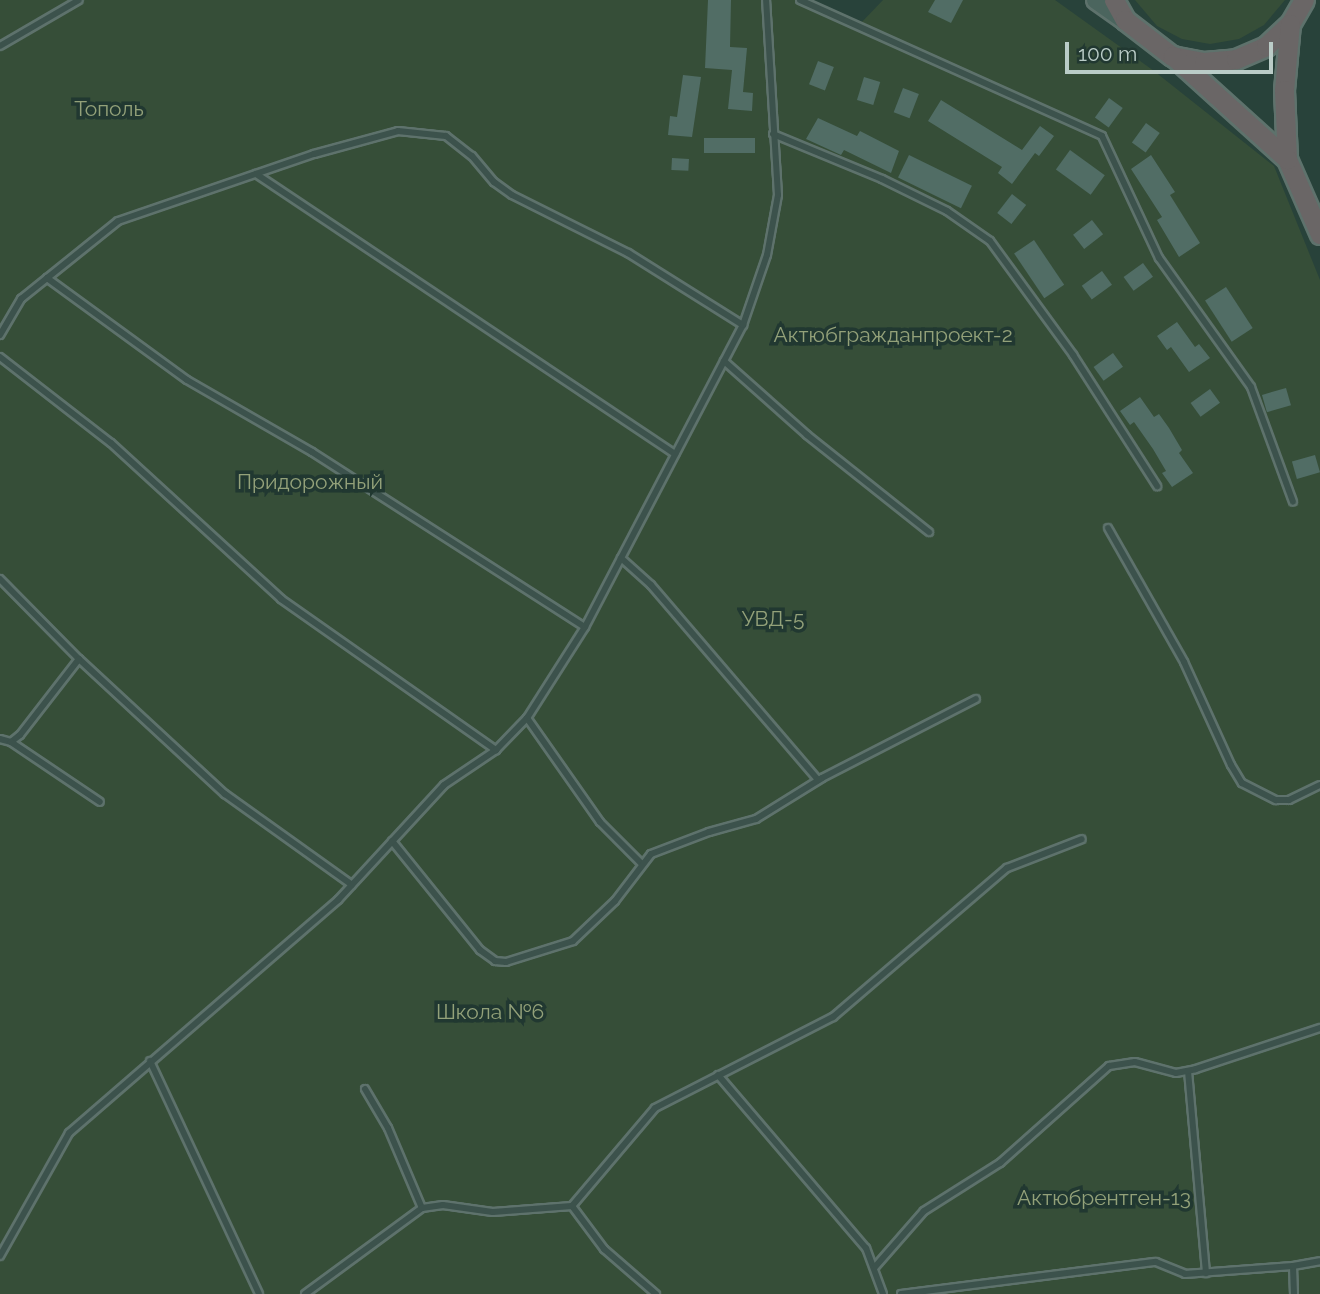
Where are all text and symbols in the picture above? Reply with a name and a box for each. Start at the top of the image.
scale bar [1068,28,1276,72]
text: 100 m [1078,41,1137,66]
park label: Тополь [74,96,144,122]
park label: Актюбгражданпроект-2 [773,322,1013,348]
park label: Придорожный [237,469,383,495]
park label: УВД-5 [742,606,804,632]
park label: Школа №6 [436,999,544,1025]
park label: Актюбрентген-13 [1017,1185,1191,1211]

